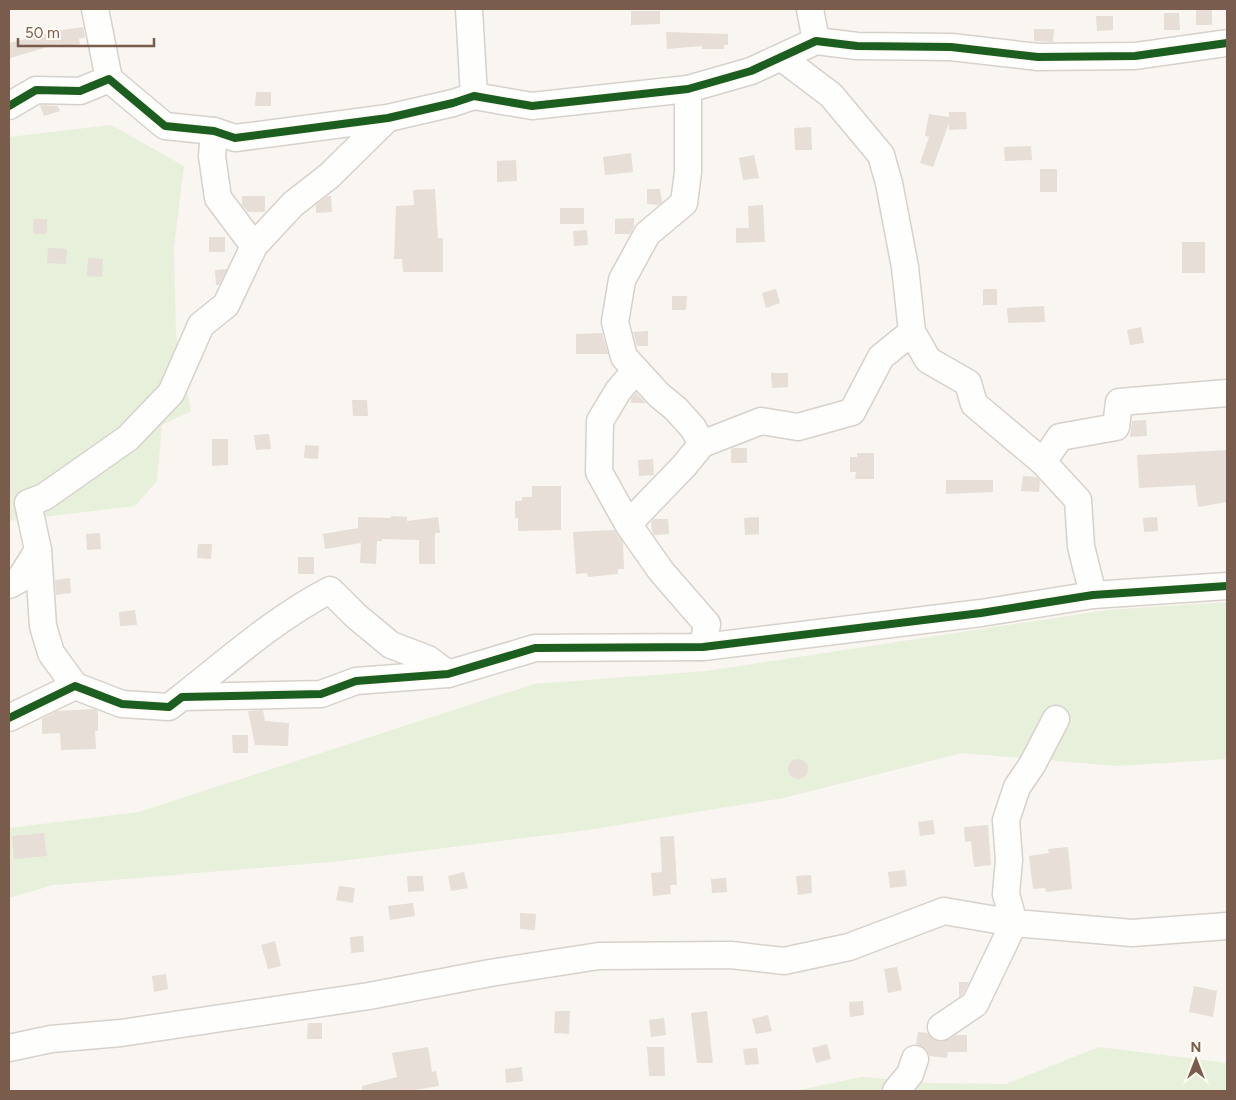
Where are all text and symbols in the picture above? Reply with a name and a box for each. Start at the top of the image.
scale bar [18,15,154,47]
text: 50 m [25,24,60,42]
north arrow [1171,1035,1221,1085]
text: N [1191,1039,1201,1056]

